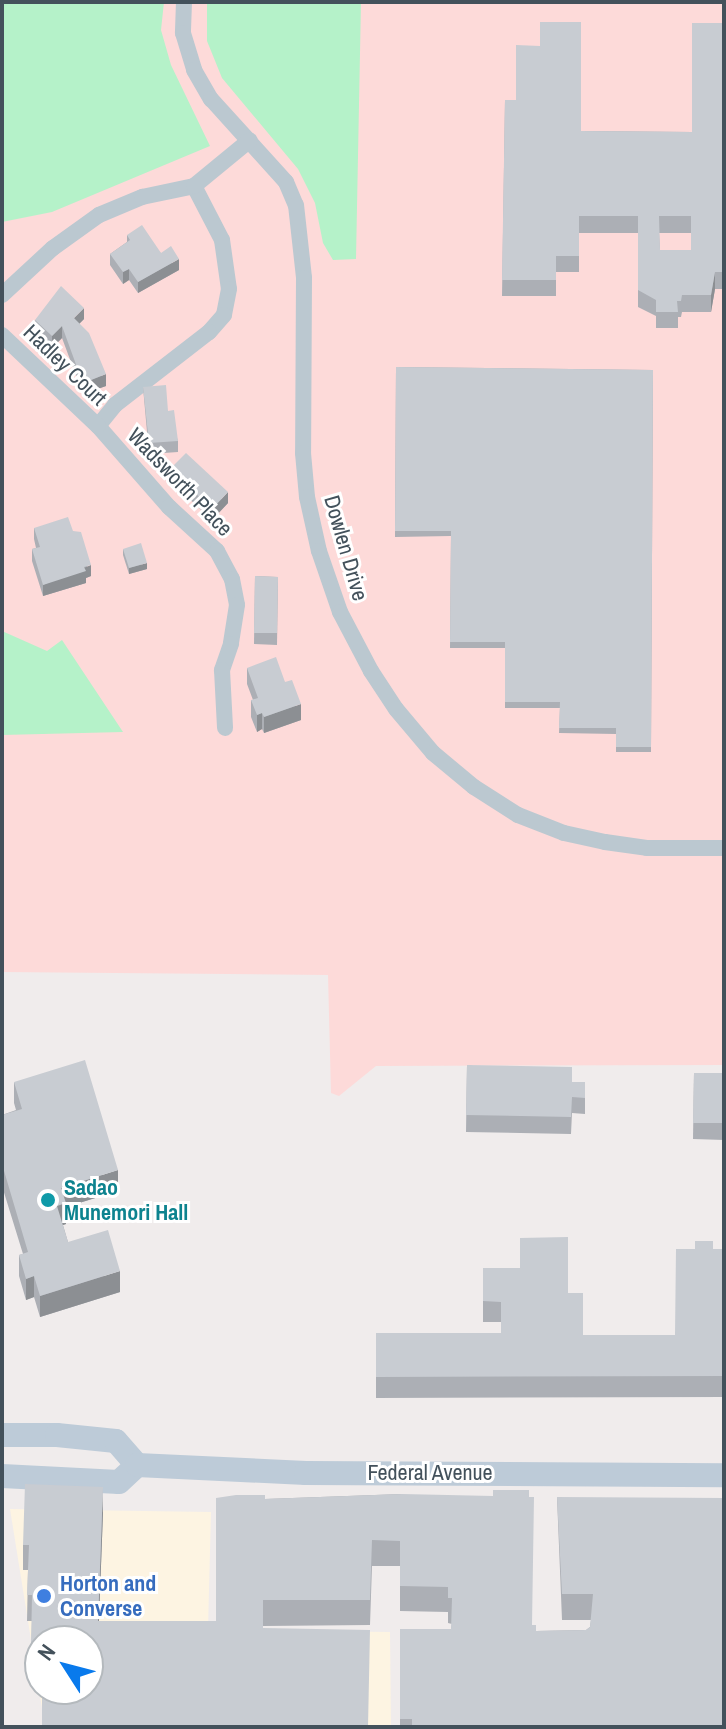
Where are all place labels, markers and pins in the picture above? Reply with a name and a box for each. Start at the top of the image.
place label: Sadao Munemori Hall [64,1174,188,1226]
marker: Sadao Munemori Hall [39,1191,57,1209]
place label: Horton and Converse [60,1570,156,1622]
marker: Horton and Converse [35,1587,53,1605]

